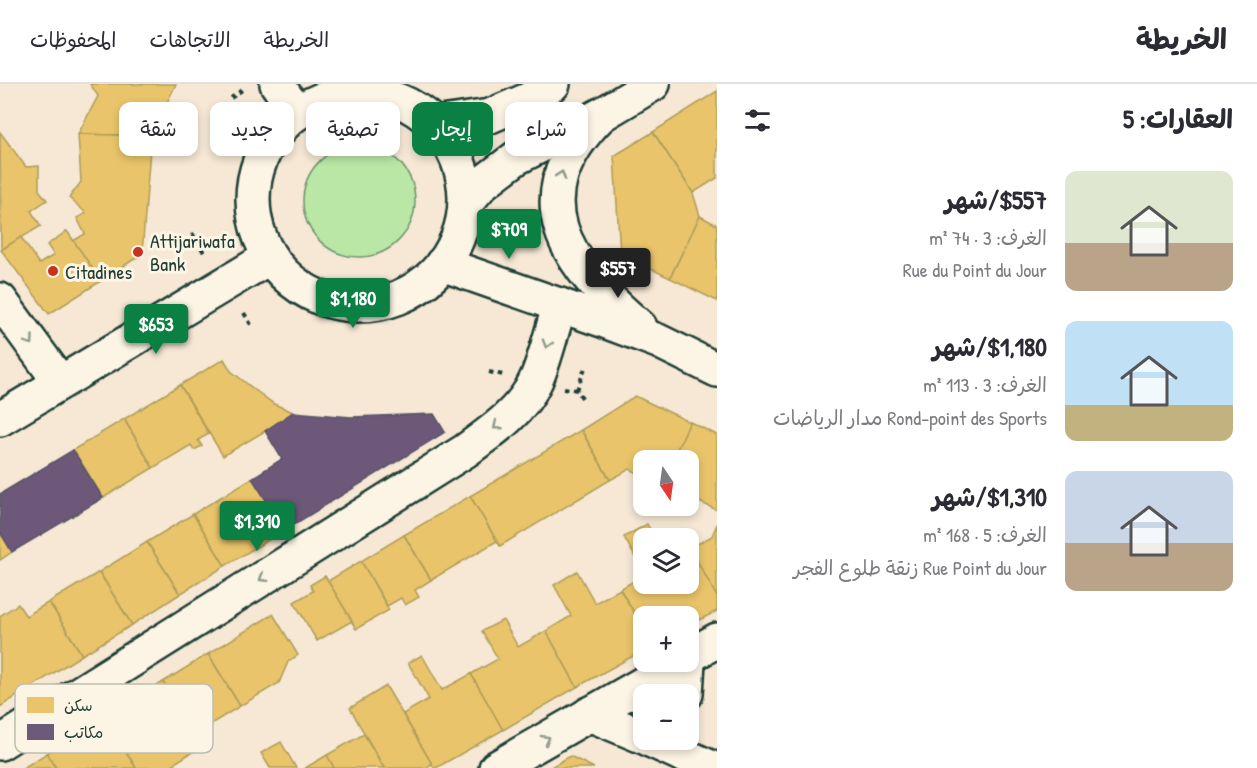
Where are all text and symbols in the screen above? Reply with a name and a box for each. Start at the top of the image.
text: الخريطة [1136,20,1227,58]
text: المحفوظات [30,25,116,54]
text: الاتجاهات [149,25,231,54]
text: الخريطة [264,25,329,54]
text: العقارات: 5 [1123,101,1233,136]
chip: شقة [119,102,198,156]
chip: جديد [210,102,294,156]
chip: تصفية [306,102,400,156]
chip: إيجار [412,102,493,156]
chip: شراء [505,102,588,156]
icon: filters [741,104,774,137]
one-way arrow [554,170,566,181]
text: $557/شهر [945,182,1047,217]
icon: home [1113,195,1185,267]
pin: $709 [473,209,545,260]
text: $709 [491,215,527,242]
text: الغرف: 3 · 74 m² [929,224,1047,251]
place label: Attijariwafa Bank [150,227,235,277]
marker: Attijariwafa Bank [131,245,145,259]
pin: $557 [582,248,654,299]
text: $557 [600,254,636,281]
text: Rue du Point du Jour [903,256,1047,283]
place label: Citadines [65,258,132,285]
marker: Citadines [46,264,60,278]
pin: $1,180 [304,278,402,329]
text: $1,180 [330,284,376,311]
pin: $653 [120,304,192,355]
text: $653 [138,310,174,337]
text: $1,180/شهر [933,329,1047,364]
one-way arrow [23,334,34,345]
one-way arrow [542,338,555,349]
icon: home [1113,345,1185,417]
text: الغرف: 3 · 113 m² [923,371,1047,398]
text: Rond-point des Sports مدار الرياضات [773,404,1047,431]
one-way arrow [493,419,504,430]
north arrow [633,450,699,516]
map controls [633,450,699,750]
text: $1,310/شهر [932,479,1047,514]
icon: home [1113,495,1185,567]
pin: $1,310 [208,501,306,552]
text: $1,310 [234,507,280,534]
text: الغرف: 5 · 168 m² [923,521,1047,548]
button: layers [633,528,699,594]
text: Rue Point du Jour زنقة طلوع الفجر [793,554,1047,581]
one-way arrow [259,570,269,582]
button: + [633,606,699,672]
legend [15,684,213,753]
button: − [633,684,699,750]
text: سكن [64,694,93,716]
text: مكاتب [64,721,103,743]
one-way arrow [540,734,550,746]

